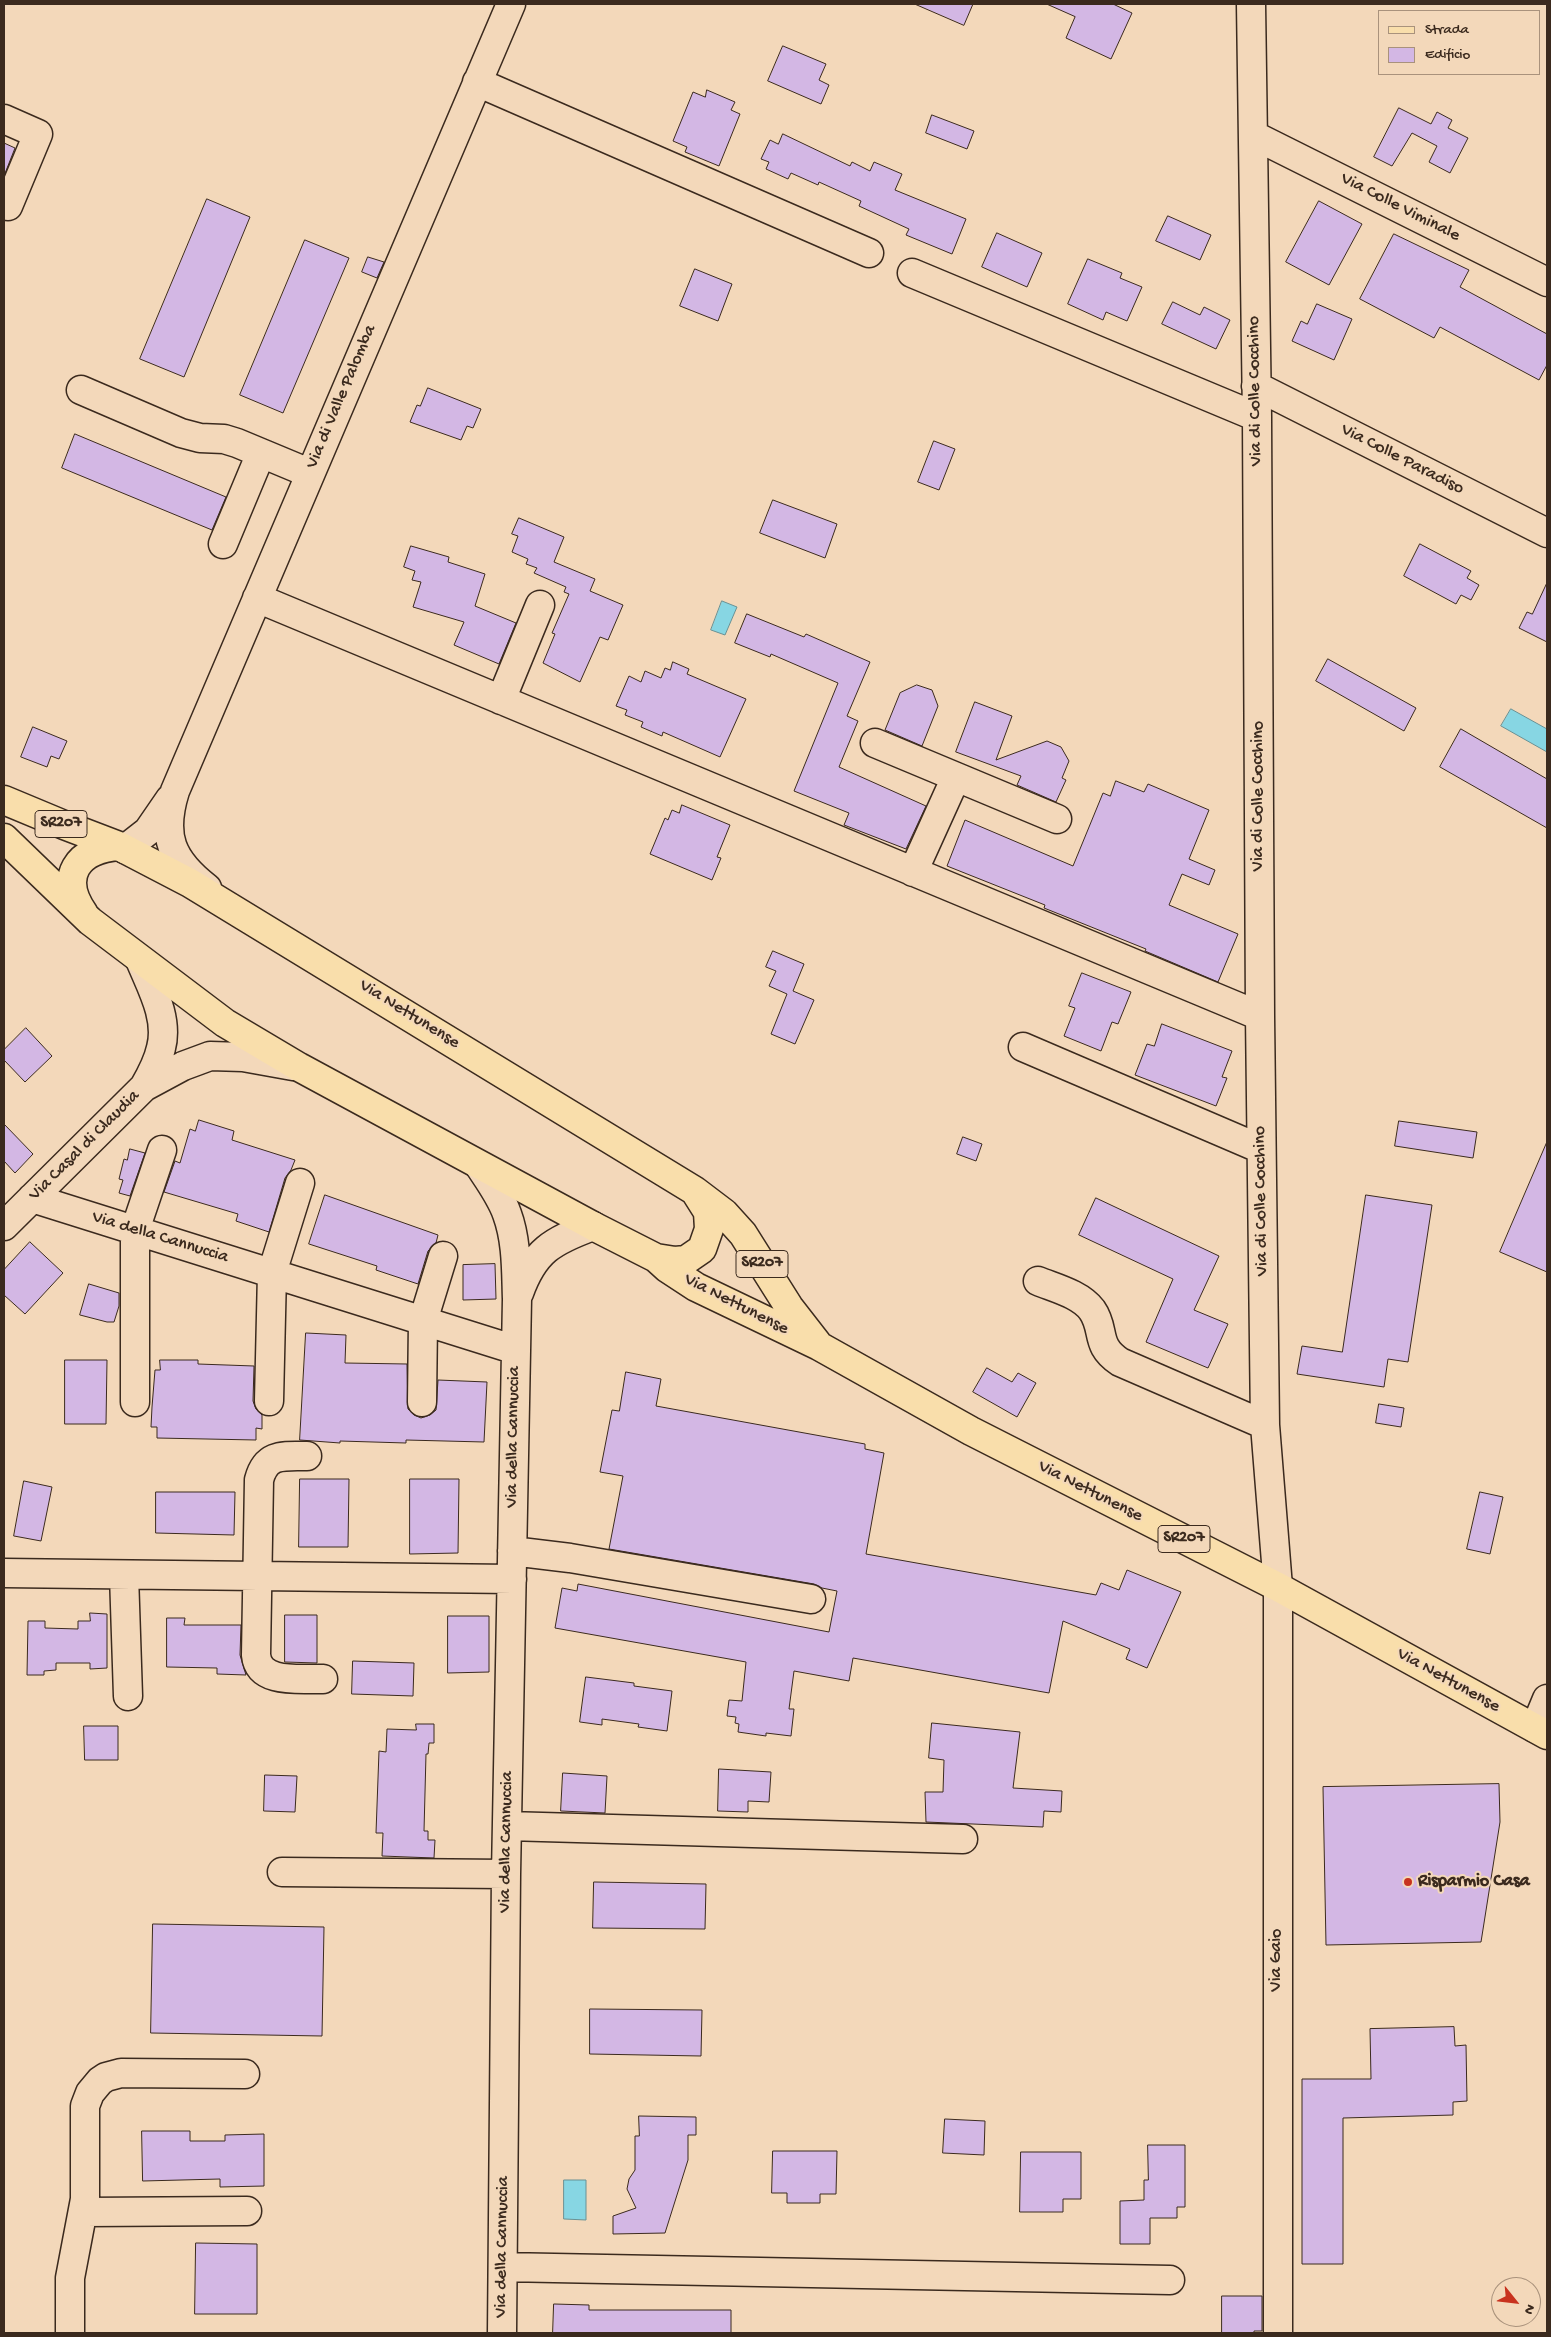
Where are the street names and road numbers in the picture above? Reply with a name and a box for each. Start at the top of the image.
street label: Via Colle Viminale [1337,169,1463,247]
street label: Via di Colle Cocchino [1244,316,1268,466]
street label: Via di Valle Palomba [302,322,382,472]
street label: Via Colle Paradiso [1337,420,1467,500]
street label: Via di Colle Cocchino [1248,721,1270,871]
road number: SR207 [35,811,87,838]
street label: Via Nettunense [355,975,463,1055]
street label: Via Casal di Claudia [25,1086,145,1206]
street label: Via di Colle Cocchino [1250,1126,1274,1276]
street label: Via della Cannuccia [89,1207,231,1269]
road number: SR207 [736,1250,788,1278]
street label: Via Nettunense [680,1269,792,1341]
street label: Via della Cannuccia [502,1366,526,1508]
street label: Via Nettunense [1034,1456,1146,1528]
road number: SR207 [1158,1526,1210,1552]
street label: Via Nettunense [1393,1644,1503,1718]
street label: Via della Cannuccia [495,1771,519,1913]
street label: Via Gaio [1266,1929,1288,1991]
street label: Via della Cannuccia [491,2176,515,2318]

